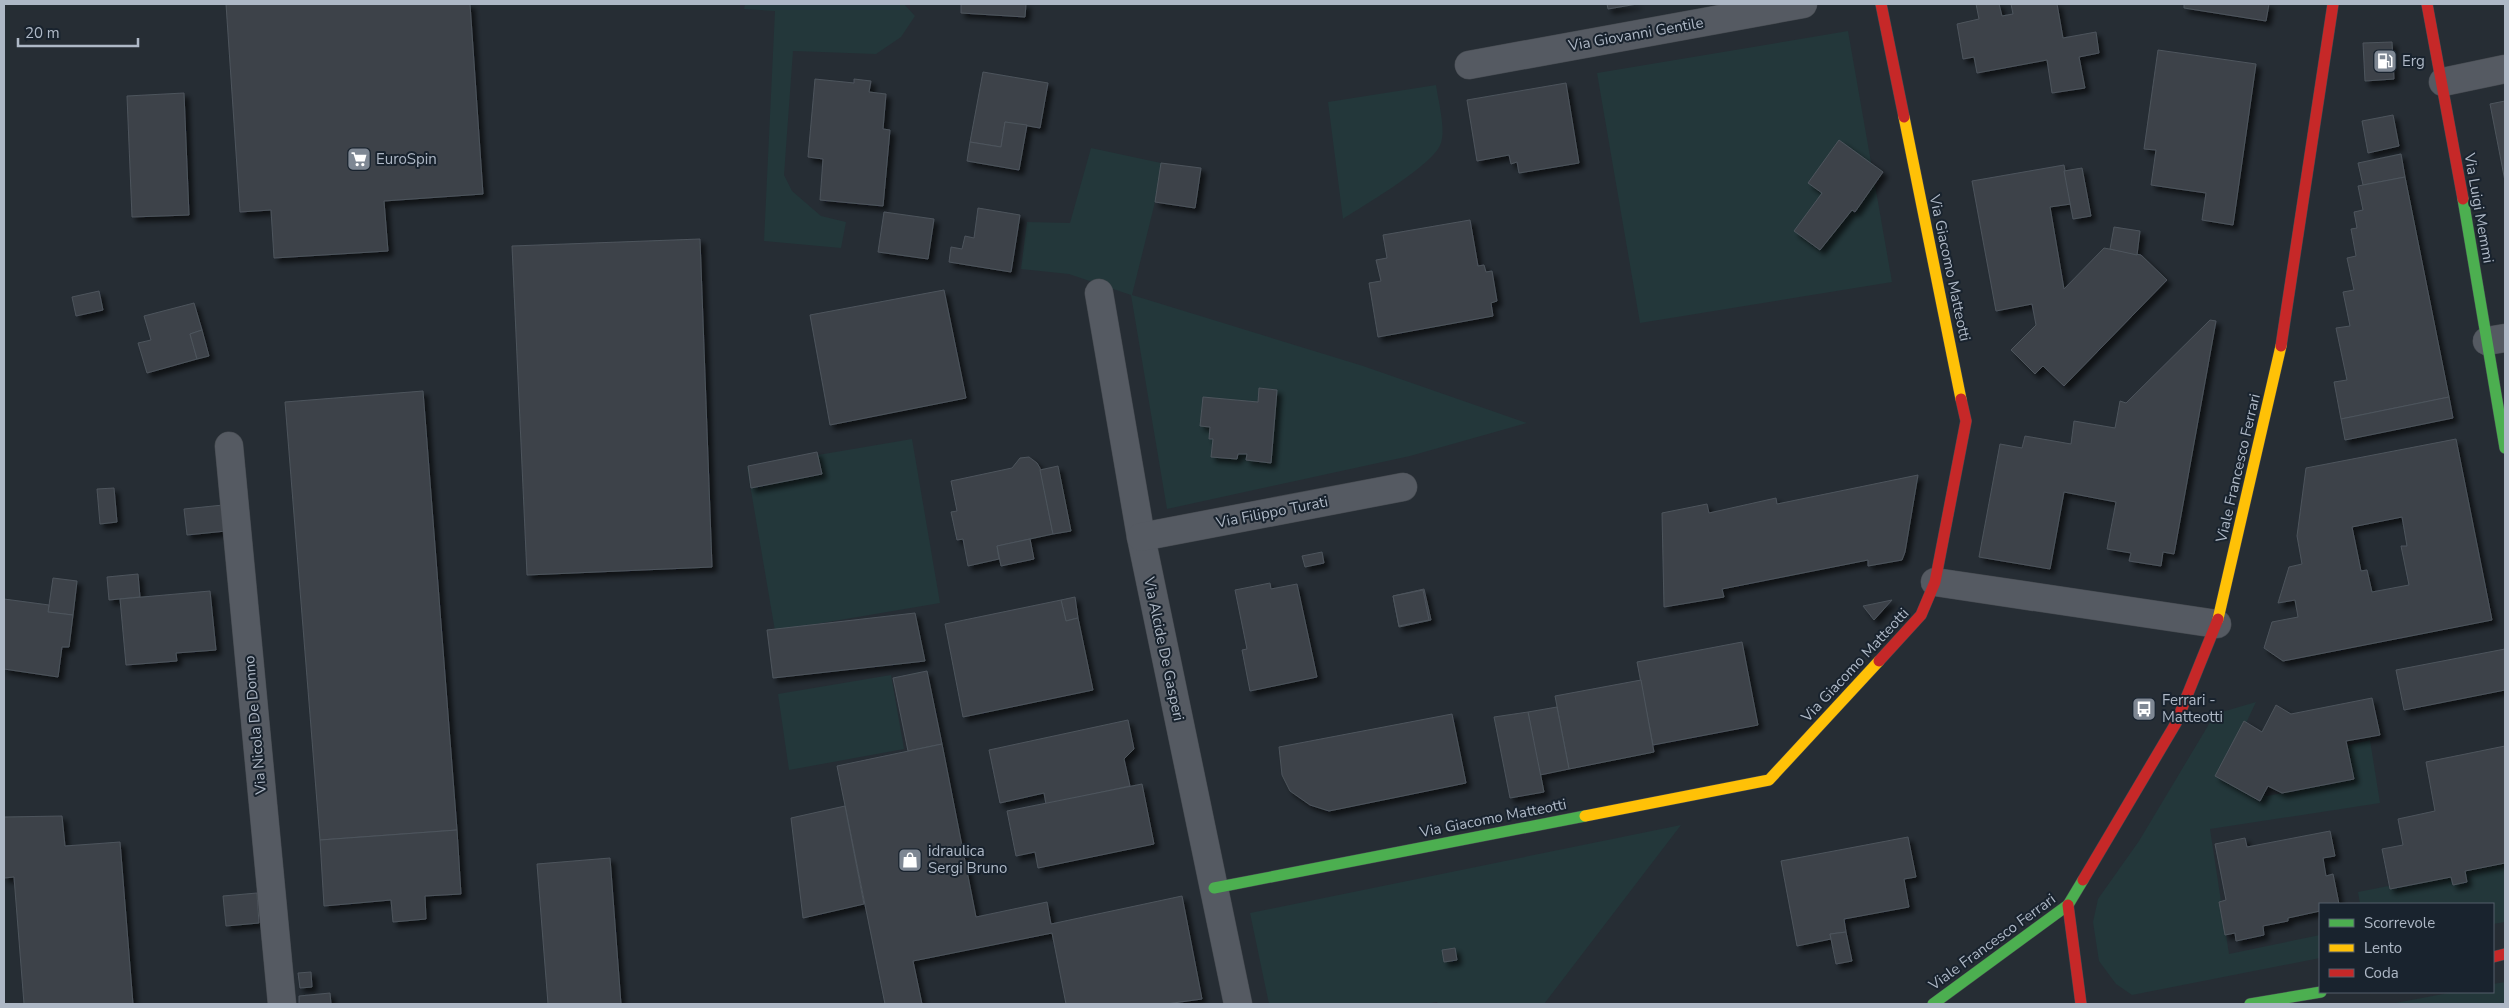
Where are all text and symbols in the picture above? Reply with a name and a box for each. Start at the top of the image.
street label: Via Giovanni Gentile [1566,12,1705,56]
scale bar [18,15,138,47]
text: 20 m [25,23,60,43]
fuel station icon: Erg [2372,48,2398,74]
place label: Erg [2402,51,2425,71]
supermarket icon: EuroSpin [346,146,372,172]
place label: EuroSpin [376,149,437,169]
street label: Via Luigi Memmi [2459,150,2499,265]
street label: Via Giacomo Matteotti [1925,192,1975,343]
street label: Viale Francesco Ferrari [2211,392,2265,545]
street label: Via Filippo Turati [1214,491,1330,533]
street label: Via Alcide De Gasperi [1139,574,1189,723]
street label: Via Giacomo Matteotti [1796,604,1913,727]
street label: Via Nicola De Donno [239,655,271,796]
place label: Ferrari - Matteotti [2162,690,2223,727]
bus stop icon: Ferrari - Matteotti [2131,696,2157,722]
street label: Via Giacomo Matteotti [1417,794,1568,842]
place label: idraulica Sergi Bruno [928,841,1007,878]
shop icon: idraulica Sergi Bruno [897,847,923,873]
street label: Viale Francesco Ferrari [1924,889,2059,995]
legend [2319,903,2494,993]
text: Scorrevole [2364,913,2435,933]
text: Lento [2364,938,2402,958]
text: Coda [2364,963,2399,983]

